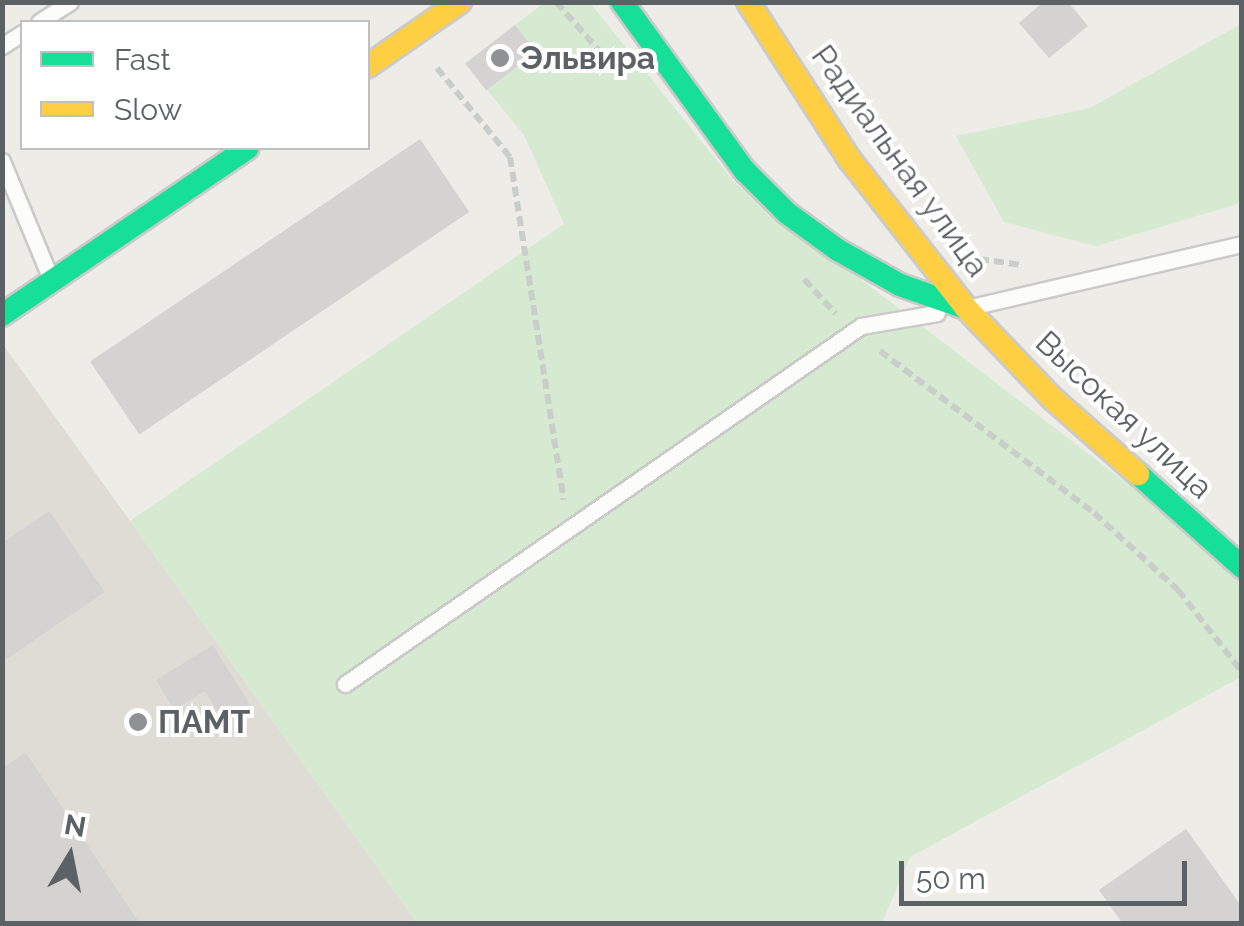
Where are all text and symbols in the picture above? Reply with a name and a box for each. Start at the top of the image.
legend [20,20,370,150]
street label: Радиальная улица [803,38,997,284]
place label: Эльвира [520,39,655,77]
text: Fast [114,42,171,77]
marker: Эльвира [489,47,511,69]
text: Slow [114,92,182,127]
street label: Высокая улица [1027,323,1221,507]
place label: ПАМТ [158,703,250,741]
marker: ПАМТ [127,711,149,733]
north arrow [20,806,120,906]
text: N [62,808,89,844]
scale bar [904,841,1192,903]
text: 50 m [916,861,986,896]

